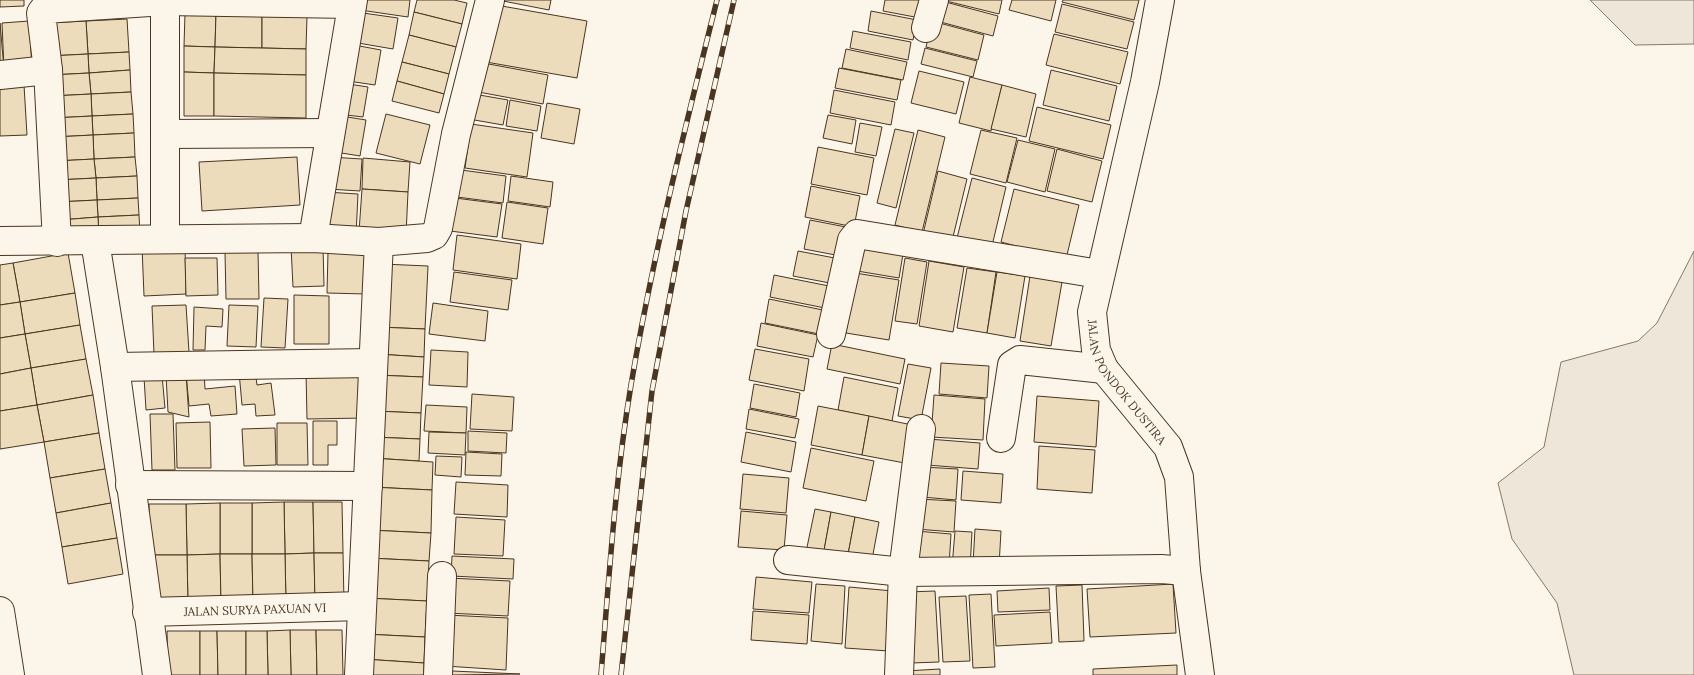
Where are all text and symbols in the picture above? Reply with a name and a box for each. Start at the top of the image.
street label: JALAN PONDOK DUSTIRA [1085,318,1170,448]
street label: JALAN SURYA PAXUAN VI [182,599,327,619]

